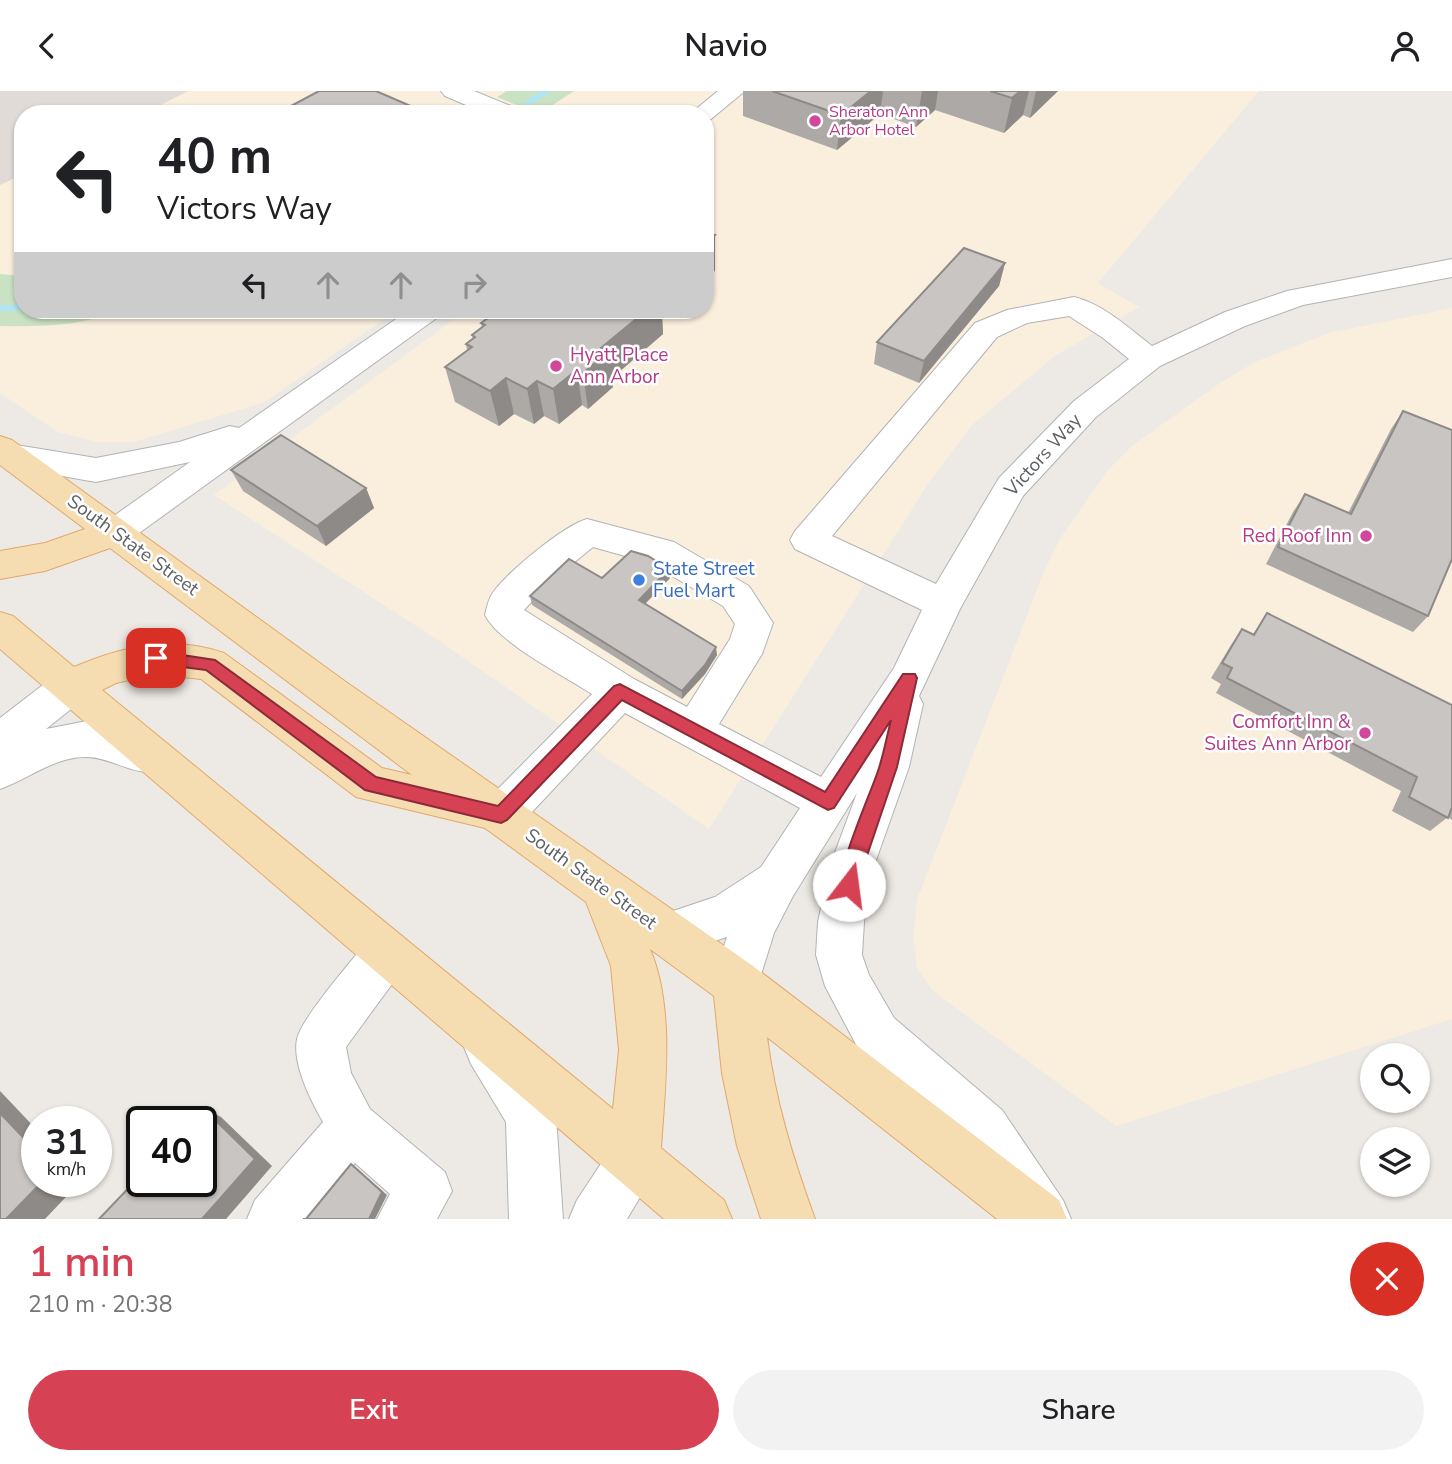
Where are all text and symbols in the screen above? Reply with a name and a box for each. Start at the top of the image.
text: Navio [684,24,768,67]
icon: back [28,27,66,65]
icon: person [1386,27,1424,65]
place label: Sheraton Ann Arbor Hotel [829,101,928,141]
marker: Sheraton Ann Arbor Hotel [807,113,823,129]
text: 40 m [157,123,272,190]
icon: left [42,133,133,224]
text: Victors Way [157,187,332,230]
icon: left [236,266,274,304]
icon: ahead [309,266,347,304]
icon: ahead [382,266,420,304]
icon: right [455,266,493,304]
place label: Hyatt Place Ann Arbor [570,342,668,390]
marker: Hyatt Place Ann Arbor [548,358,564,374]
street label: Victors Way [998,408,1088,503]
street label: South State Street [62,488,204,602]
place label: Red Roof Inn [1242,523,1352,549]
marker: Red Roof Inn [1358,528,1374,544]
place label: State Street Fuel Mart [653,556,755,604]
marker: State Street Fuel Mart [631,572,647,588]
pin [126,628,186,688]
icon: arrive [137,639,175,677]
place label: Comfort Inn & Suites Ann Arbor [1204,709,1351,757]
marker: Comfort Inn & Suites Ann Arbor [1357,725,1373,741]
street label: South State Street [520,822,662,936]
position arrow [812,848,886,922]
map controls [1360,1043,1430,1197]
button: search [1360,1043,1430,1113]
speed limit sign: 40 [126,1106,217,1197]
text: 31 [45,1119,88,1166]
button: layers [1360,1127,1430,1197]
text: km/h [47,1157,86,1181]
text: 1 min [28,1234,135,1291]
button: close [1350,1242,1424,1316]
text: 210 m · 20:38 [28,1289,173,1320]
button: Exit [28,1370,719,1450]
button: Share [733,1370,1424,1450]

